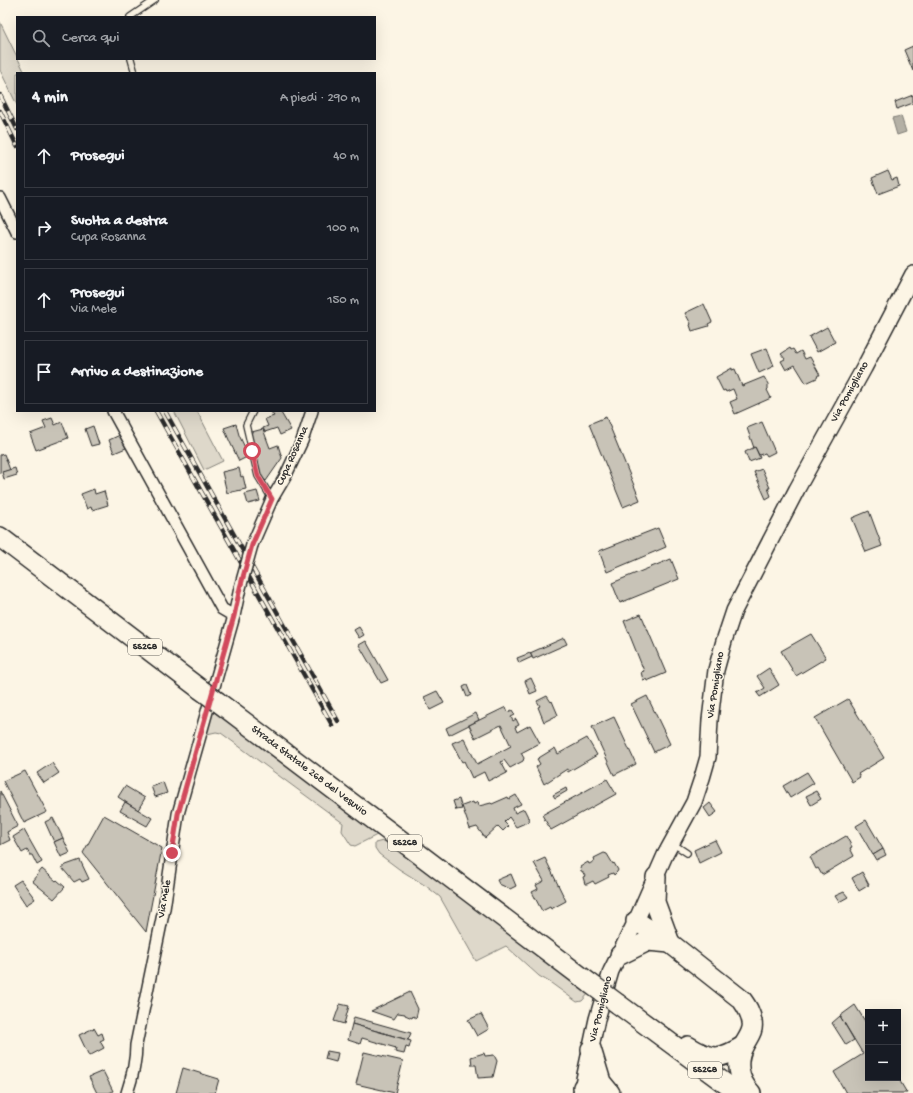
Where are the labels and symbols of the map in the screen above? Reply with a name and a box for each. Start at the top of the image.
street label: Via Pomigliano [828,359,872,425]
street label: Cupa Rosanna [275,424,312,487]
route start [243,442,261,460]
road number: SS268 [128,639,162,655]
street label: Via Pomigliano [705,651,727,720]
street label: Strada Statale 268 del Vesuvio [249,723,370,819]
road number: SS268 [388,835,422,851]
route end [163,844,181,862]
street label: Via Mele [156,879,174,920]
street label: Via Pomigliano [587,975,615,1044]
road number: SS268 [688,1062,722,1078]

